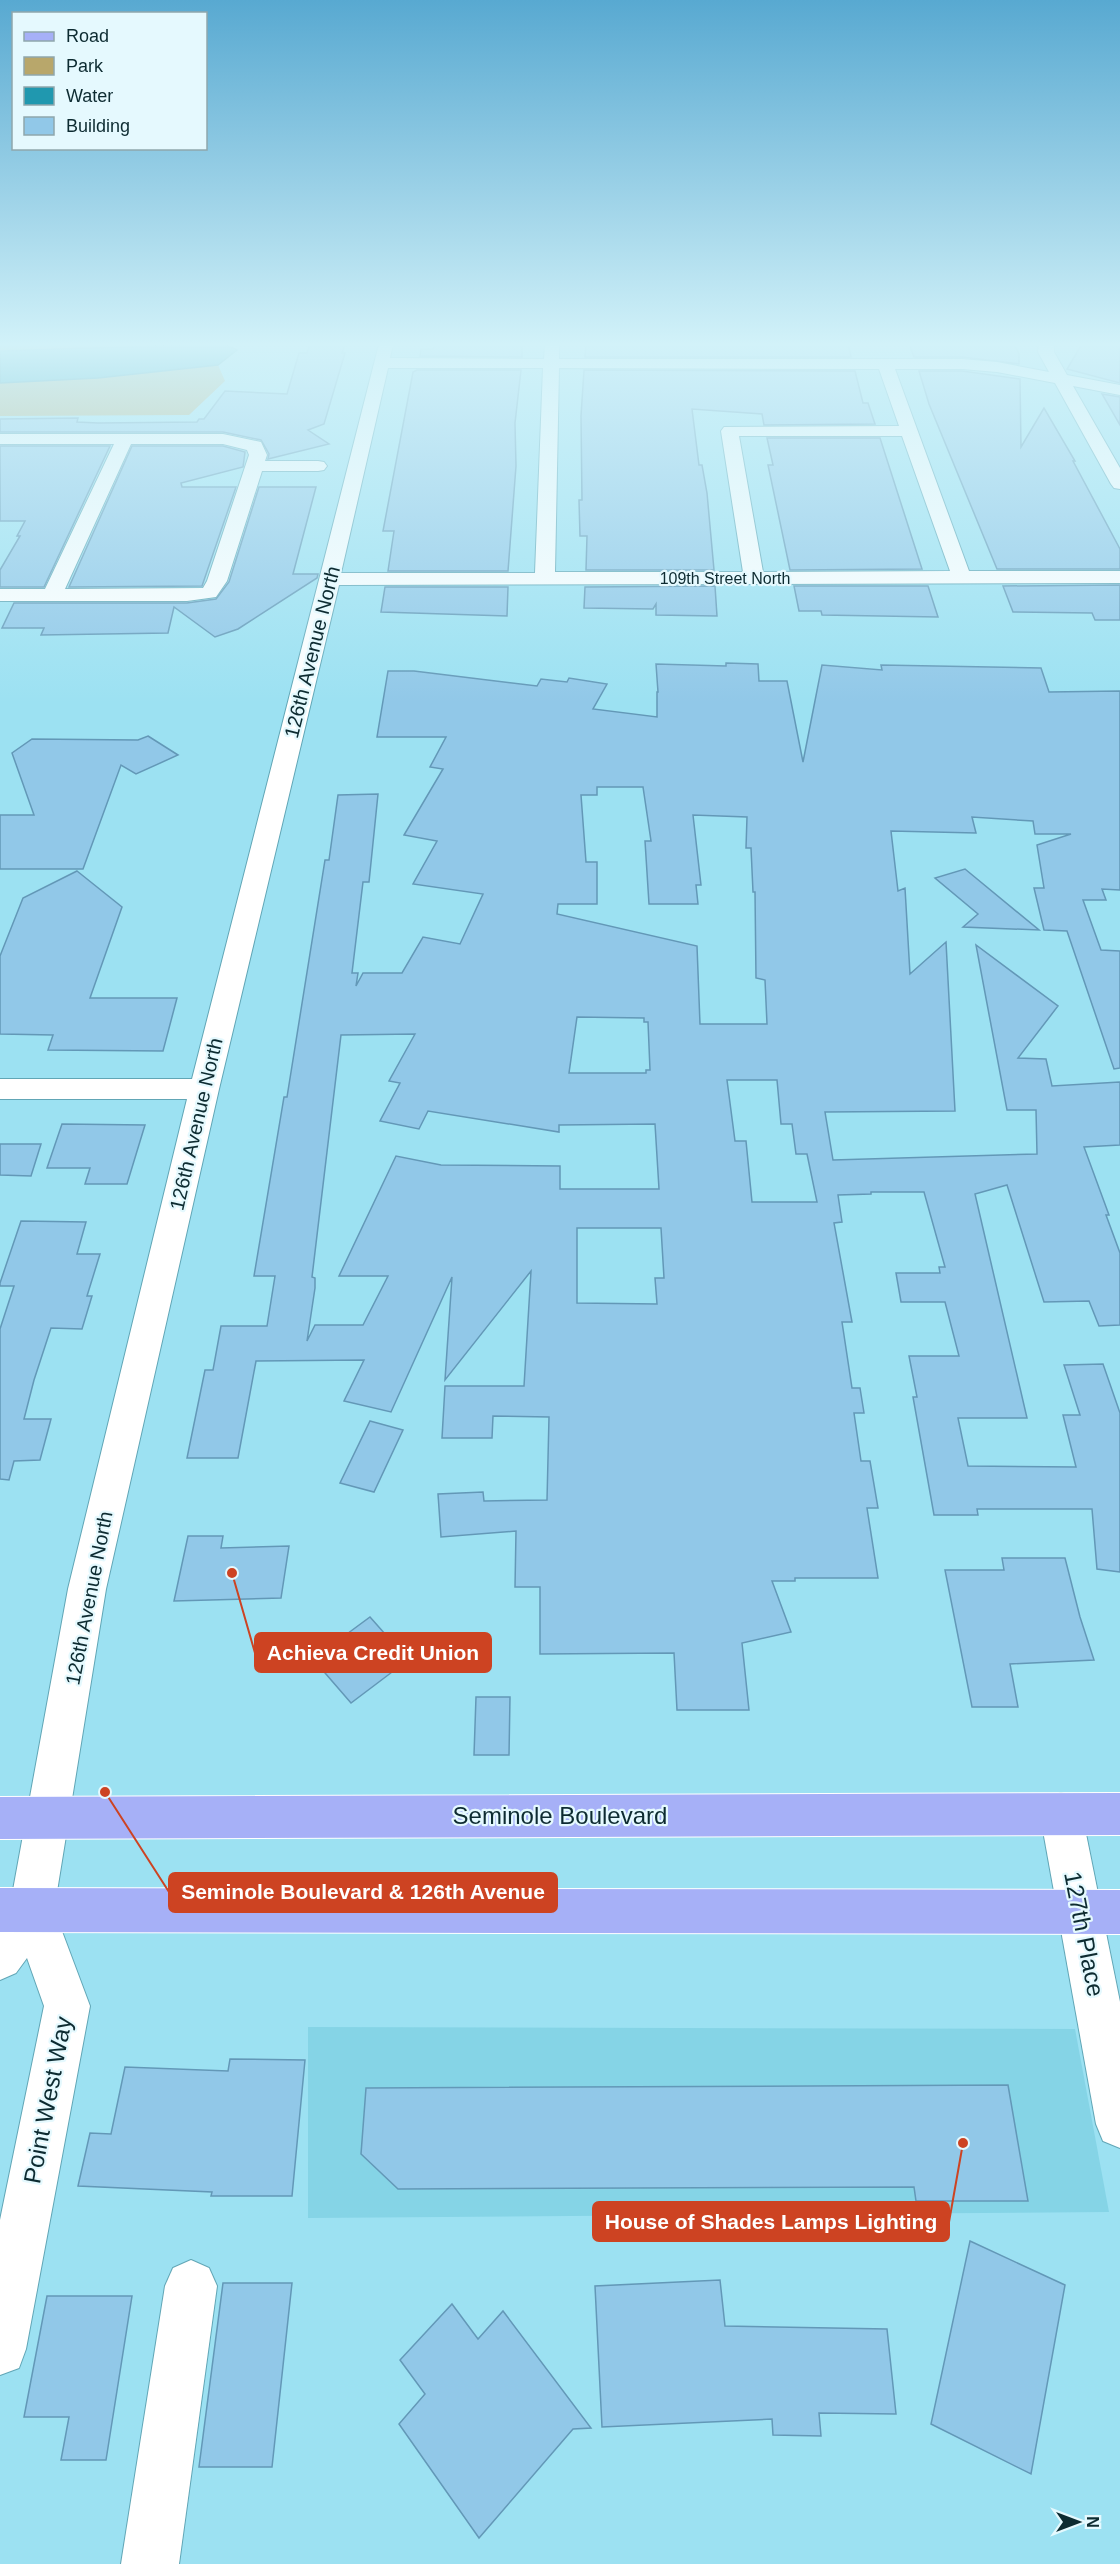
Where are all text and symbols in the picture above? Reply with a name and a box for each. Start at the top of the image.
legend [12,12,207,150]
text: Road [66,26,109,46]
text: Park [66,56,104,76]
text: Water [66,86,113,106]
text: Building [66,116,130,136]
street label: 126th Avenue North [280,564,344,740]
street label: 109th Street North [660,570,790,587]
street label: 126th Avenue North [165,1036,227,1212]
street label: 126th Avenue North [61,1509,117,1687]
callout: Achieva Credit Union [255,1633,491,1672]
text: Achieva Credit Union [267,1641,479,1664]
street label: Seminole Boulevard [453,1802,667,1829]
street label: 127th Place [1059,1869,1110,1999]
callout: Seminole Boulevard & 126th Avenue [169,1873,557,1912]
text: Seminole Boulevard & 126th Avenue [181,1880,545,1903]
street label: Point West Way [18,2014,77,2186]
callout: House of Shades Lamps Lighting [593,2202,949,2241]
text: House of Shades Lamps Lighting [605,2210,937,2233]
north arrow [1048,2492,1108,2552]
text: N [1084,2516,1101,2528]

